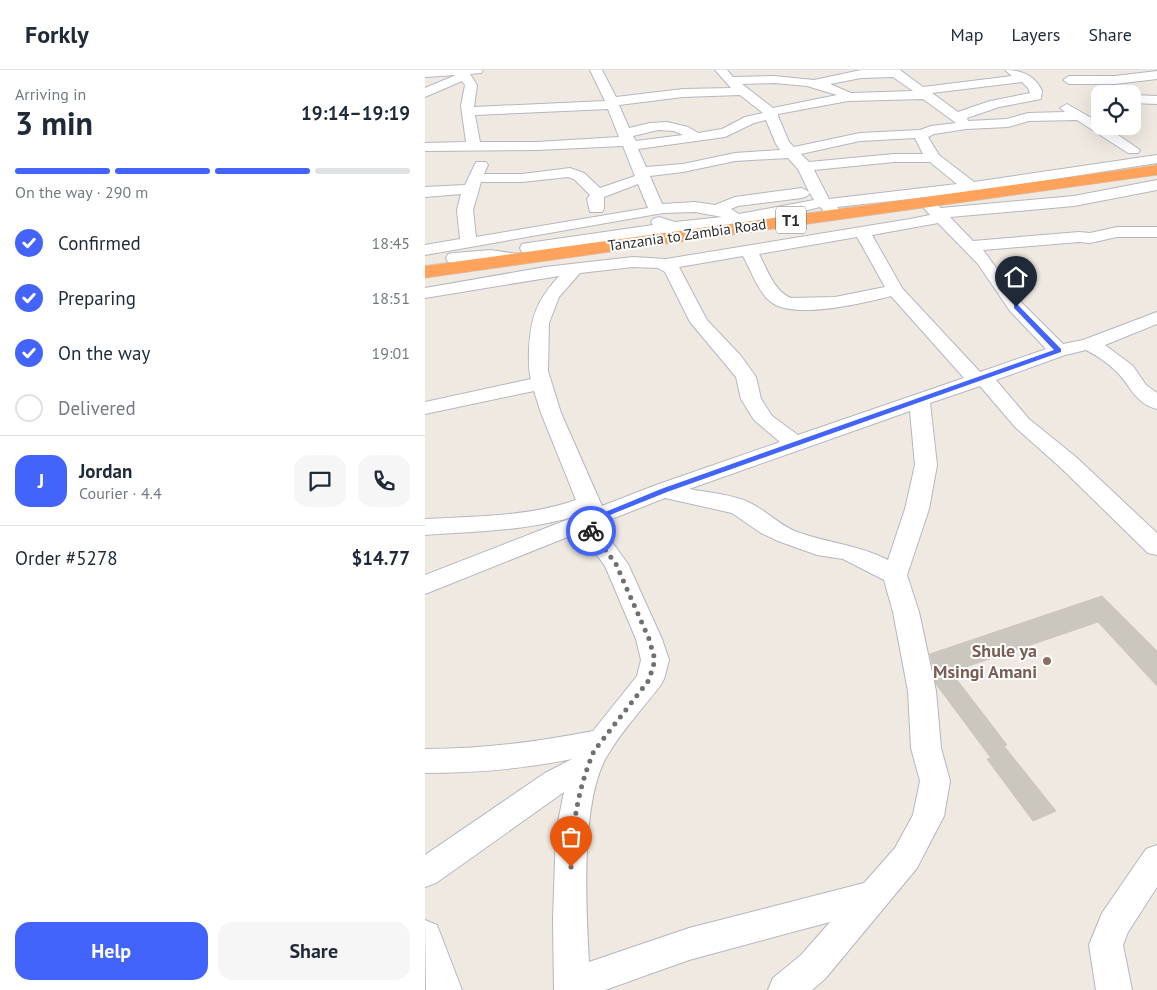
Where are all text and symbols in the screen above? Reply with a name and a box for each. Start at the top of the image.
text: Forkly [25,19,89,50]
text: Map [951,23,983,46]
text: Layers [1011,23,1060,46]
text: Share [1088,23,1132,46]
text: Arriving in [15,84,86,104]
map controls [1091,85,1141,135]
button: locate [1091,85,1141,135]
text: 19:14–19:19 [301,101,410,125]
text: 3 min [15,102,93,144]
text: On the way · 290 m [15,182,148,202]
road number: T1 [776,206,806,234]
street label: Tanzania to Zambia Road [607,214,767,255]
icon: check [15,229,43,257]
text: Confirmed [58,231,141,255]
text: 18:45 [372,233,410,253]
pin [995,256,1037,307]
icon: home [1002,263,1030,291]
icon: check [15,284,43,312]
text: Preparing [58,286,136,310]
text: 18:51 [372,288,410,308]
icon: check [15,339,43,367]
text: On the way [58,341,150,365]
text: 19:01 [372,343,410,363]
text: Delivered [58,396,136,420]
button: chat [294,455,346,507]
button: phone [358,455,410,507]
text: Jordan [79,459,132,483]
text: J [38,469,44,493]
text: Courier · 4.4 [79,483,162,503]
courier [566,506,616,556]
icon: bike [577,517,605,545]
text: Order #5278 [15,546,118,570]
text: $14.77 [351,546,410,570]
place label: Shule ya Msingi Amani [933,639,1037,683]
marker: Shule ya Msingi Amani [1041,655,1053,667]
pin [550,816,592,867]
icon: bag [557,823,585,851]
button: Help [15,922,208,980]
button: Share [218,922,410,980]

